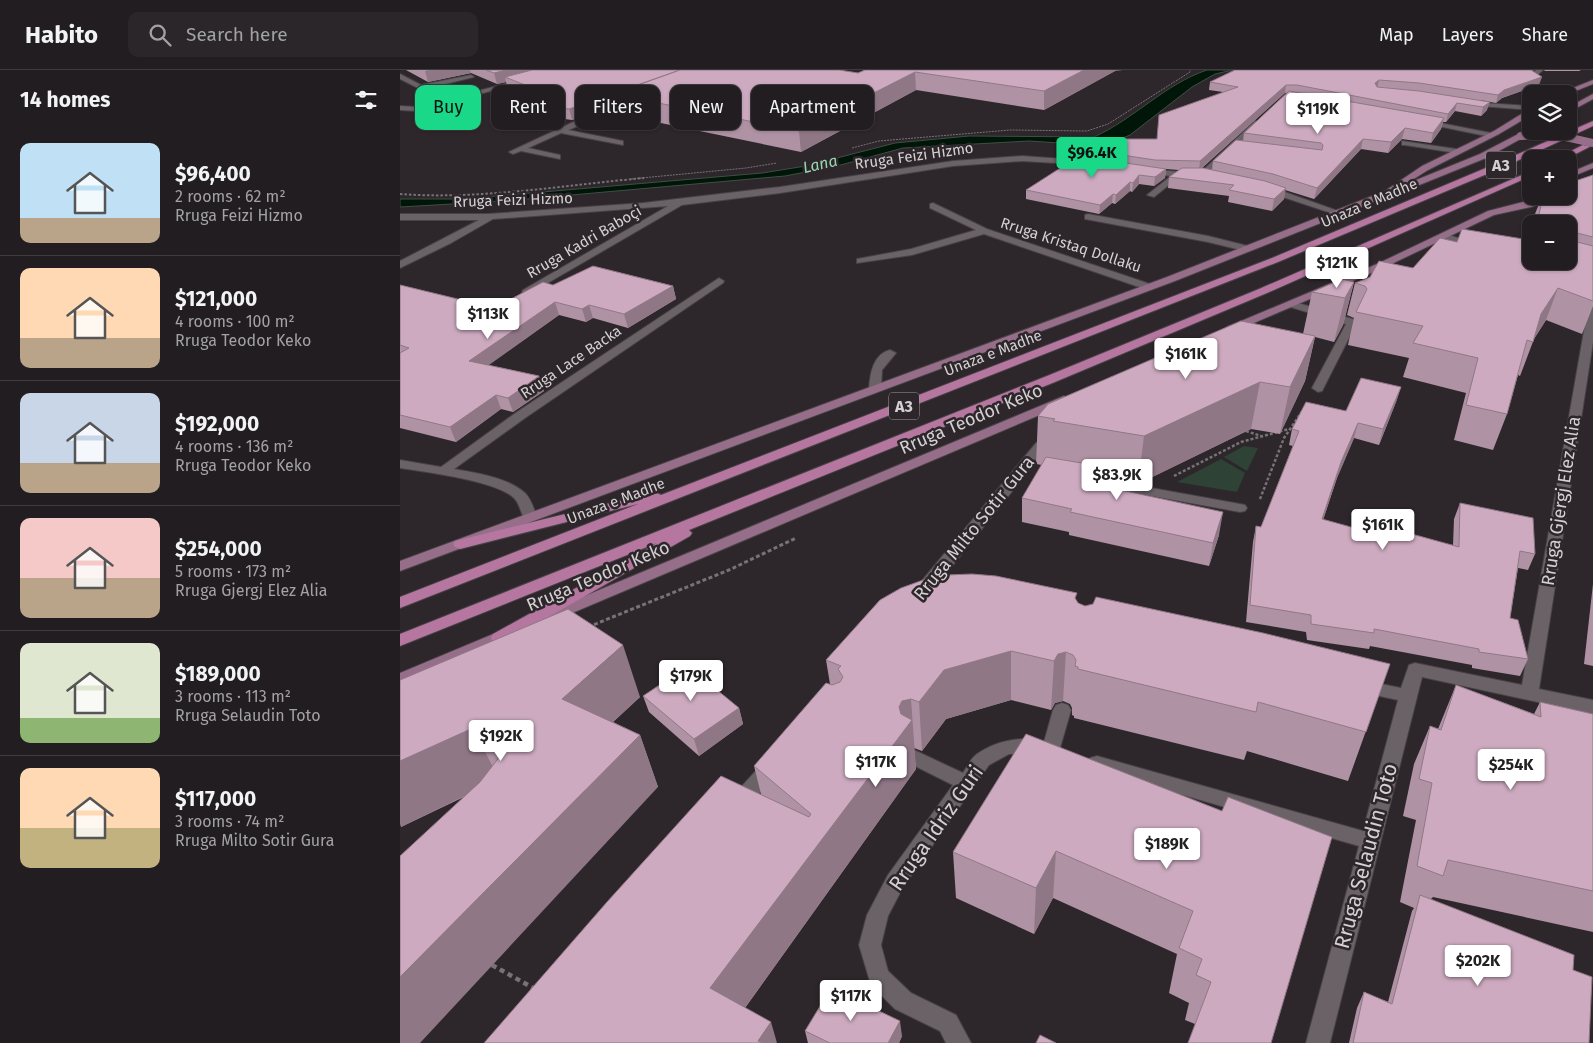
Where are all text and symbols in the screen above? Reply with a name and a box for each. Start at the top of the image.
search box [128,12,478,57]
text: Habito [25,21,98,49]
icon: search [146,21,174,49]
text: Search here [186,23,288,46]
text: Map [1379,24,1414,46]
text: Layers [1442,24,1494,46]
text: Share [1522,24,1568,46]
chip: Buy [415,85,481,130]
chip: Rent [491,85,565,130]
chip: Filters [575,85,660,130]
chip: New [670,85,741,130]
chip: Apartment [751,85,874,130]
map controls [1522,85,1577,270]
button: layers [1522,85,1577,140]
icon: filters [352,86,380,114]
text: 14 homes [20,87,110,113]
pin: $119K [1283,92,1353,135]
text: $119K [1297,99,1339,118]
pin: $96.4K [1051,136,1133,179]
street label: Rruga Feizi Hizmo [853,139,975,173]
text: $96.4K [1067,143,1117,162]
button: + [1522,150,1577,205]
water label: Lana [801,151,839,177]
road number: A3 [1486,152,1516,178]
text: $96,400 [175,161,251,187]
icon: home [60,163,120,223]
street label: Unaza e Madhe [1318,175,1420,231]
text: 2 rooms · 62 m² [175,187,286,206]
street label: Rruga Feizi Hizmo [453,189,573,211]
street label: Rruga Kadri Baboçi [523,202,645,282]
text: Rruga Feizi Hizmo [175,206,303,225]
street label: Rruga Kristaq Dollaku [998,214,1144,276]
button: − [1522,215,1577,270]
pin: $121K [1302,246,1372,289]
text: $121K [1316,253,1358,272]
text: $121,000 [175,286,257,312]
icon: home [60,288,120,348]
pin: $113K [453,298,523,340]
text: $113K [467,304,509,323]
text: 4 rooms · 100 m² [175,312,295,331]
street label: Rruga Lace Backa [517,322,625,402]
street label: Unaza e Madhe [942,326,1044,380]
text: Rruga Teodor Keko [175,331,311,350]
pin: $161K [1151,338,1221,380]
text: $161K [1165,344,1207,363]
street label: Rruga Teodor Keko [896,379,1046,459]
road number: A3 [889,392,919,420]
text: $192,000 [175,411,259,437]
icon: home [60,413,120,473]
street label: Rruga Gjergj Elez Alia [1537,415,1585,587]
text: 4 rooms · 136 m² [175,437,293,456]
street label: Rruga Milto Sotir Gura [909,451,1039,605]
text: Rruga Teodor Keko [175,456,311,475]
pin: $83.9K [1076,458,1158,501]
text: $83.9K [1093,465,1141,484]
street label: Unaza e Madhe [565,474,667,528]
pin: $161K [1348,508,1418,551]
text: $161K [1362,515,1404,534]
text: $254,000 [175,536,262,562]
street label: Rruga Teodor Keko [523,536,673,616]
icon: home [60,538,120,598]
text: 5 rooms · 173 m² [175,562,291,581]
text: Rruga Gjergj Elez Alia [175,581,327,600]
pin: $179K [656,660,726,702]
text: $189,000 [175,661,261,687]
icon: home [60,663,120,723]
text: $179K [670,666,712,685]
text: 3 rooms · 113 m² [175,687,291,706]
text: Rruga Selaudin Toto [175,706,321,725]
pin: $192K [466,720,536,762]
text: $192K [480,726,522,745]
pin: $117K [841,746,911,788]
pin: $254K [1476,748,1546,791]
text: $117K [856,752,896,771]
text: $254K [1489,755,1533,774]
street label: Rruga Idriz Guri [883,760,989,896]
street label: Rruga Selaudin Toto [1329,760,1403,952]
text: $117,000 [175,786,256,812]
icon: home [60,788,120,848]
text: 3 rooms · 74 m² [175,812,284,831]
pin: $189K [1132,828,1202,870]
text: Rruga Milto Sotir Gura [175,831,334,850]
text: $189K [1145,834,1189,853]
pin: $202K [1443,944,1513,987]
text: $202K [1456,951,1500,970]
pin: $117K [816,980,886,1022]
text: $117K [831,986,871,1005]

